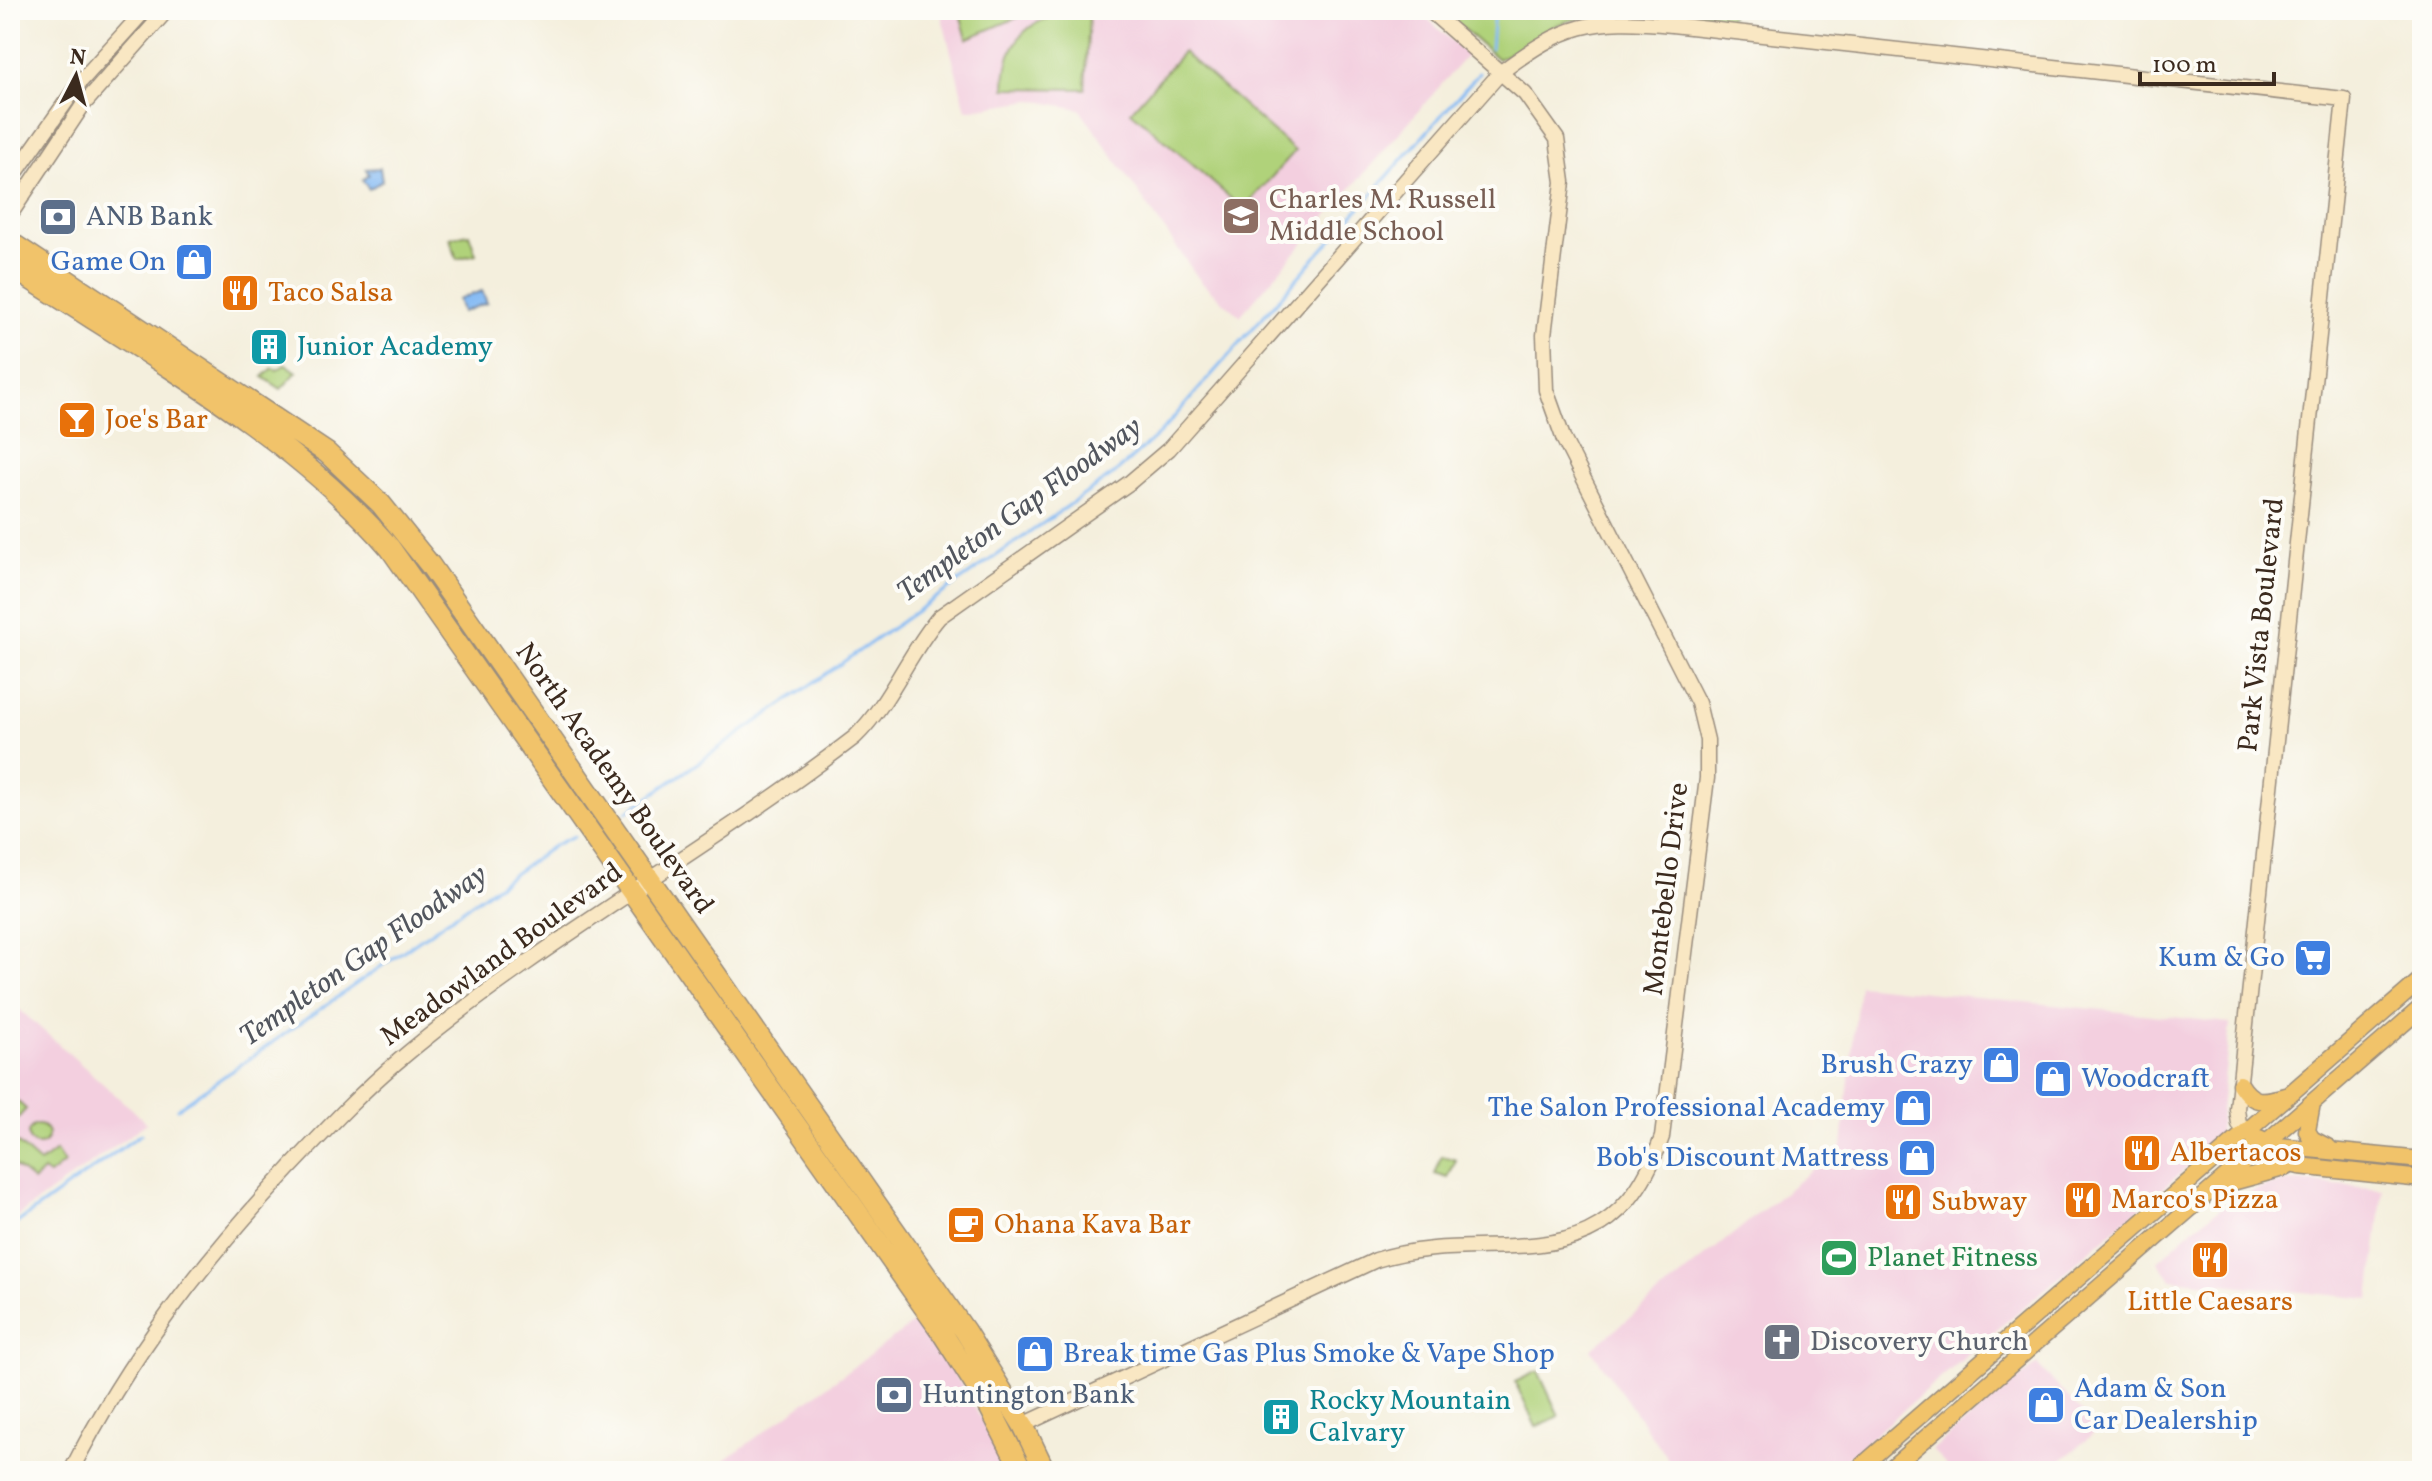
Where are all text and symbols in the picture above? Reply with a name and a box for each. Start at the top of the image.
north arrow [36,36,116,116]
scale bar [2140,36,2274,86]
text: N [68,42,87,75]
text: 100 m [2152,49,2217,83]
place label: Charles M. Russell Middle School [1269,181,1496,252]
school or university icon: Charles M. Russell Middle School [1220,195,1262,237]
bank icon: ANB Bank [37,196,79,238]
place label: ANB Bank [86,198,213,237]
shop icon: Game On [173,241,215,283]
place label: Game On [51,243,166,282]
restaurant icon: Taco Salsa [219,272,261,314]
place label: Taco Salsa [268,274,393,313]
building icon: Junior Academy [248,326,290,368]
place label: Junior Academy [297,328,493,367]
bar icon: Joe's Bar [56,399,98,441]
place label: Joe's Bar [105,401,208,440]
water label: Templeton Gap Floodway [889,407,1151,613]
street label: Park Vista Boulevard [2229,496,2295,754]
street label: North Academy Boulevard [505,635,723,923]
street label: Montebello Drive [1635,780,1699,998]
street label: Meadowland Boulevard [373,854,631,1056]
water label: Templeton Gap Floodway [232,855,496,1057]
supermarket icon: Kum & Go [2292,937,2334,979]
place label: Kum & Go [2158,939,2285,978]
shop icon: Brush Crazy [1980,1044,2022,1086]
place label: Brush Crazy [1821,1046,1973,1085]
shop icon: Woodcraft [2032,1058,2074,1100]
place label: Woodcraft [2081,1060,2210,1099]
shop icon: The Salon Professional Academy [1892,1087,1934,1129]
place label: The Salon Professional Academy [1487,1089,1885,1128]
restaurant icon: Albertacos [2121,1132,2163,1174]
place label: Albertacos [2170,1134,2302,1173]
shop icon: Bob's Discount Mattress [1896,1137,1938,1179]
place label: Bob's Discount Mattress [1596,1139,1889,1178]
restaurant icon: Marco's Pizza [2062,1179,2104,1221]
restaurant icon: Subway [1882,1181,1924,1223]
place label: Marco's Pizza [2111,1181,2279,1220]
place label: Subway [1931,1183,2027,1222]
cafe icon: Ohana Kava Bar [945,1204,987,1246]
place label: Ohana Kava Bar [994,1206,1191,1245]
sports icon: Planet Fitness [1818,1237,1860,1279]
place label: Planet Fitness [1867,1239,2038,1278]
restaurant icon: Little Caesars [2189,1239,2231,1281]
place label: Little Caesars [2127,1283,2293,1322]
church icon: Discovery Church [1761,1321,1803,1363]
place label: Discovery Church [1810,1323,2028,1362]
shop icon: Break time Gas Plus Smoke & Vape Shop [1014,1333,1056,1375]
place label: Break time Gas Plus Smoke & Vape Shop [1063,1335,1555,1374]
place label: Adam & Son Car Dealership [2074,1370,2258,1441]
bank icon: Huntington Bank [873,1374,915,1416]
place label: Huntington Bank [922,1376,1135,1415]
place label: Rocky Mountain Calvary [1309,1382,1511,1453]
shop icon: Adam & Son Car Dealership [2025,1384,2067,1426]
building icon: Rocky Mountain Calvary [1260,1396,1302,1438]

